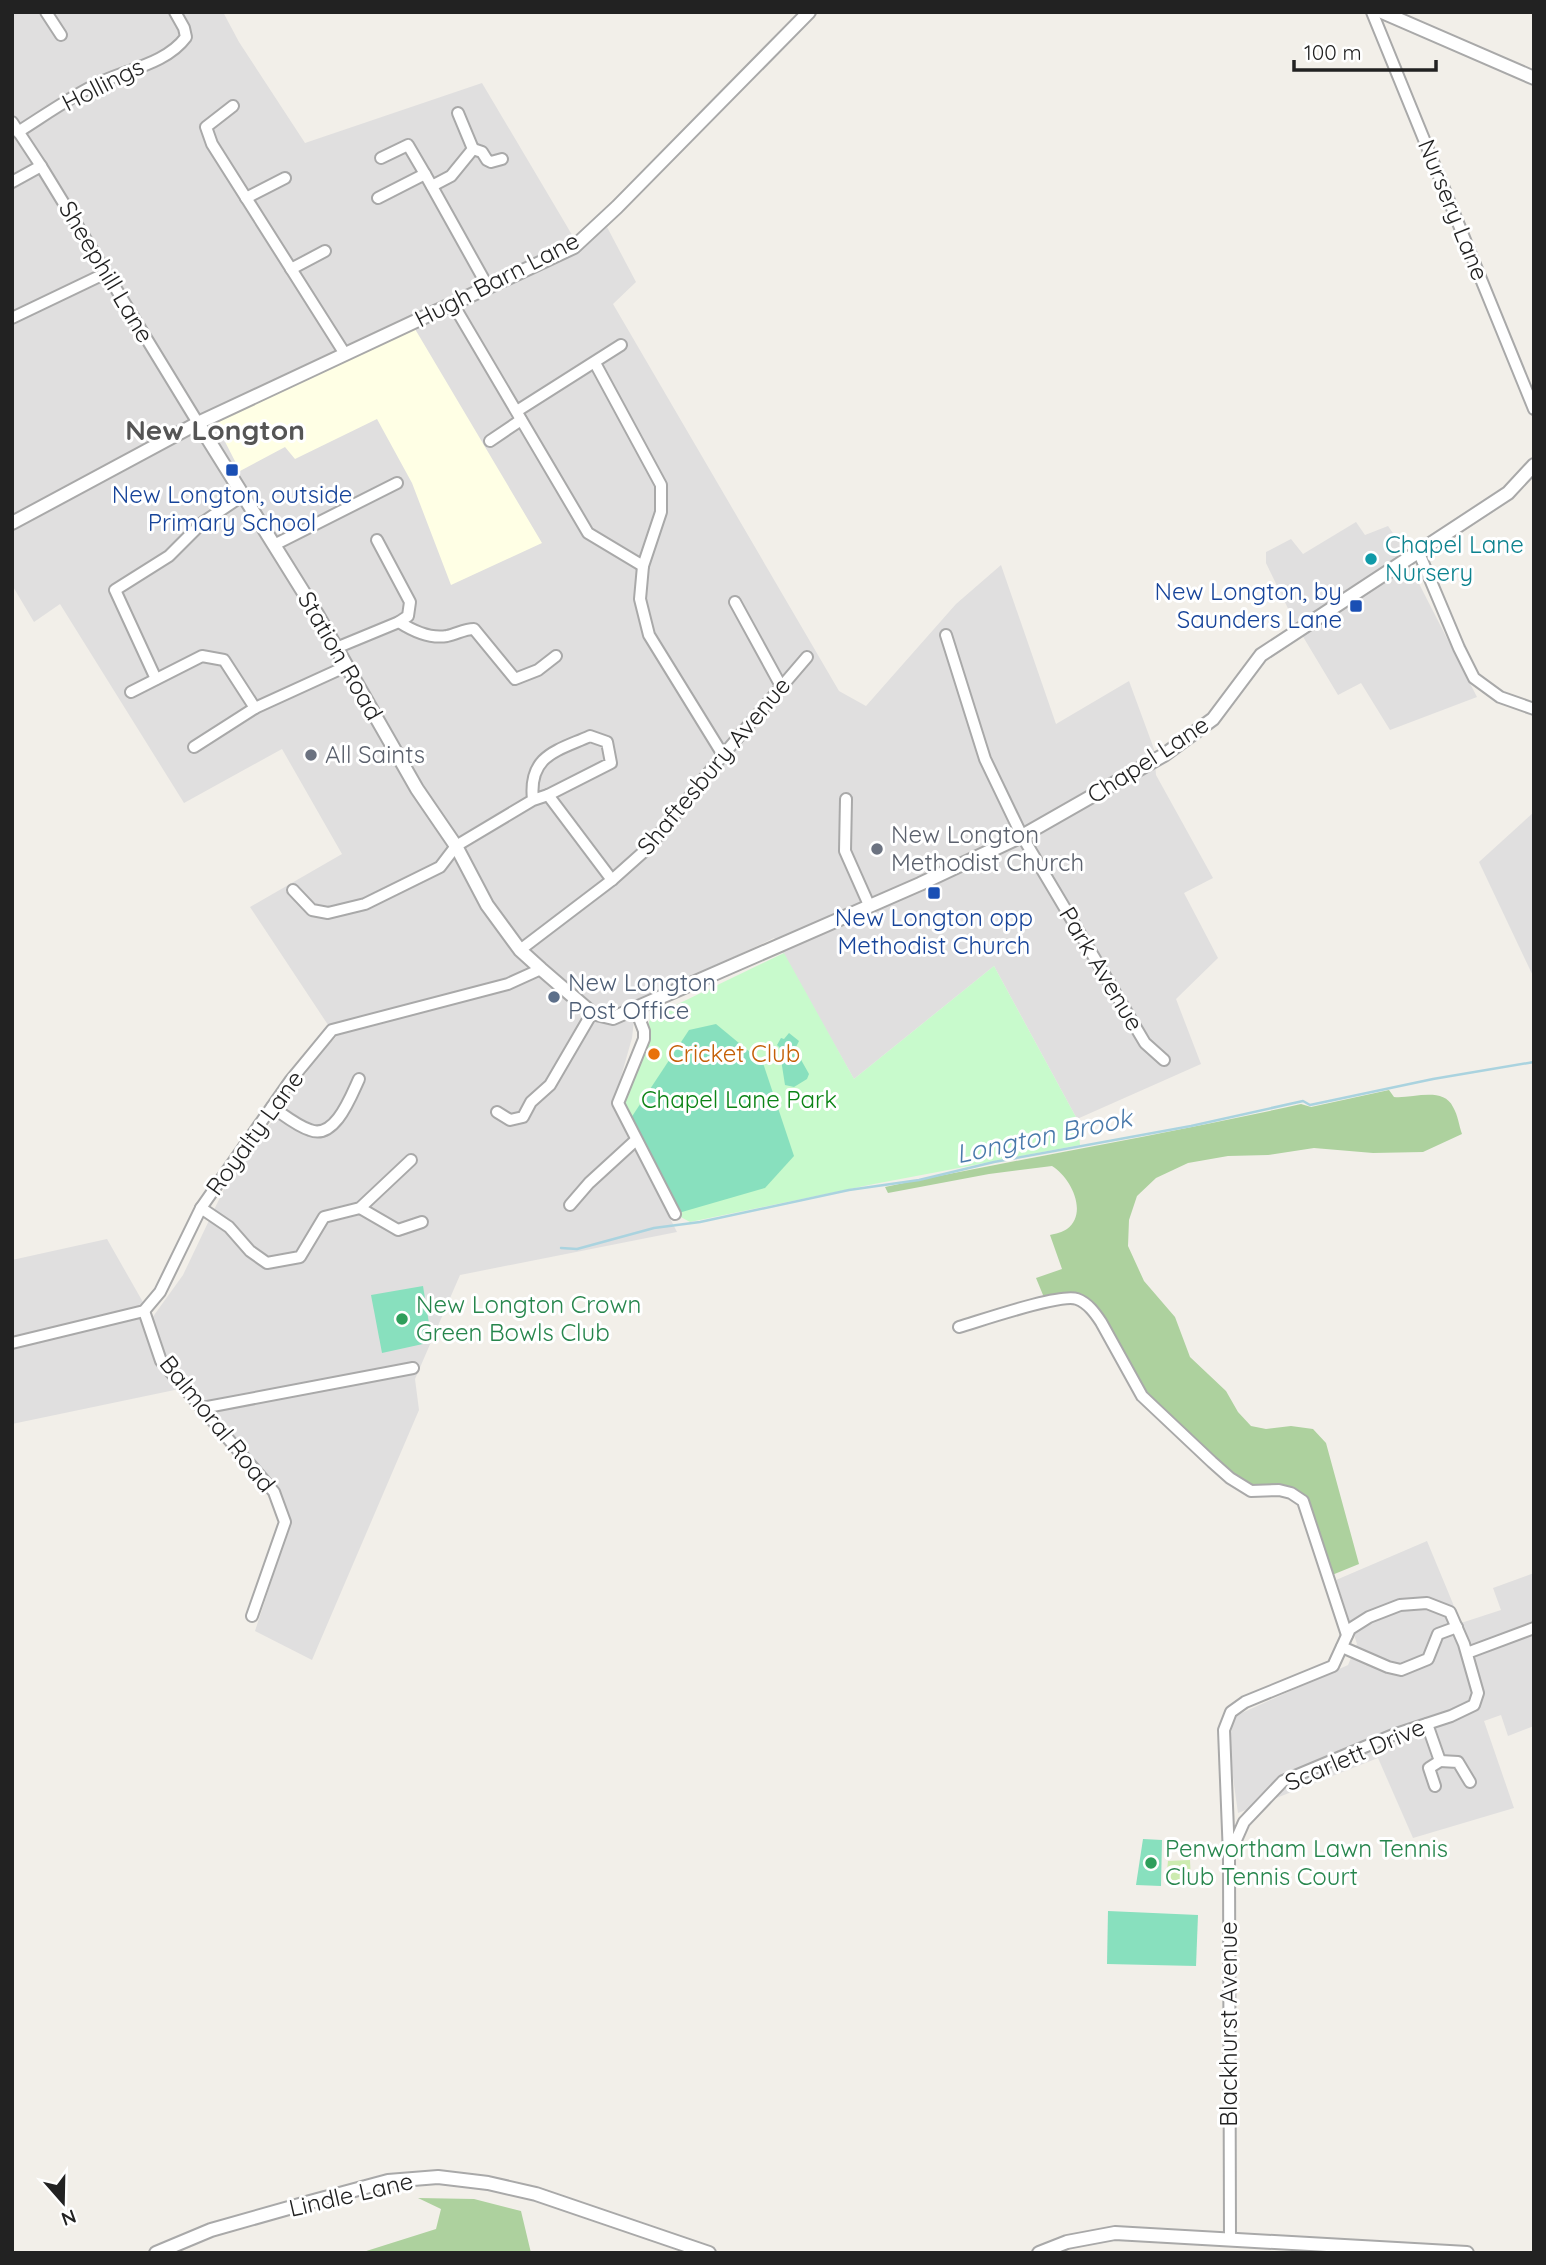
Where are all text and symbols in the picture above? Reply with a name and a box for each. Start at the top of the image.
scale bar [1294,28,1436,72]
text: 100 m [1304,39,1362,65]
street label: Hollings [57,51,148,117]
street label: Nursery Lane [1412,135,1496,284]
street label: Sheephill Lane [53,195,161,348]
street label: Hugh Barn Lane [409,225,584,333]
district label: New Longton [125,412,305,447]
marker: New Longton, outside Primary School [224,462,240,478]
place label: New Longton, outside Primary School [112,479,352,537]
place label: Chapel Lane Nursery [1385,529,1524,587]
marker: Chapel Lane Nursery [1363,551,1379,567]
place label: New Longton, by Saunders Lane [1154,576,1342,634]
street label: Station Road [292,586,390,725]
marker: New Longton, by Saunders Lane [1348,598,1364,614]
street label: Shaftesbury Avenue [630,670,796,860]
street label: Chapel Lane [1081,709,1214,810]
place label: All Saints [325,739,425,769]
marker: All Saints [303,747,319,763]
place label: New Longton Methodist Church [891,819,1084,877]
marker: New Longton Methodist Church [869,841,885,857]
marker: New Longton opp Methodist Church [926,885,942,901]
street label: Park Avenue [1053,901,1151,1036]
place label: New Longton opp Methodist Church [835,902,1033,960]
place label: New Longton Post Office [568,967,716,1025]
marker: New Longton Post Office [546,989,562,1005]
place label: Cricket Club [668,1038,800,1068]
marker: Cricket Club [646,1046,662,1062]
street label: Royalty Lane [199,1064,310,1201]
park label: Chapel Lane Park [641,1084,837,1114]
water label: Longton Brook [953,1100,1137,1170]
place label: New Longton Crown Green Bowls Club [416,1289,641,1347]
marker: New Longton Crown Green Bowls Club [394,1311,410,1327]
street label: Balmoral Road [154,1349,282,1498]
street label: Scarlett Drive [1280,1711,1429,1797]
place label: Penwortham Lawn Tennis Club Tennis Court [1165,1833,1448,1891]
marker: Penwortham Lawn Tennis Club Tennis Court [1143,1855,1159,1871]
street label: Blackhurst Avenue [1213,1921,1243,2127]
street label: Lindle Lane [286,2165,416,2223]
north arrow [28,2167,98,2237]
text: N [58,2204,79,2232]

